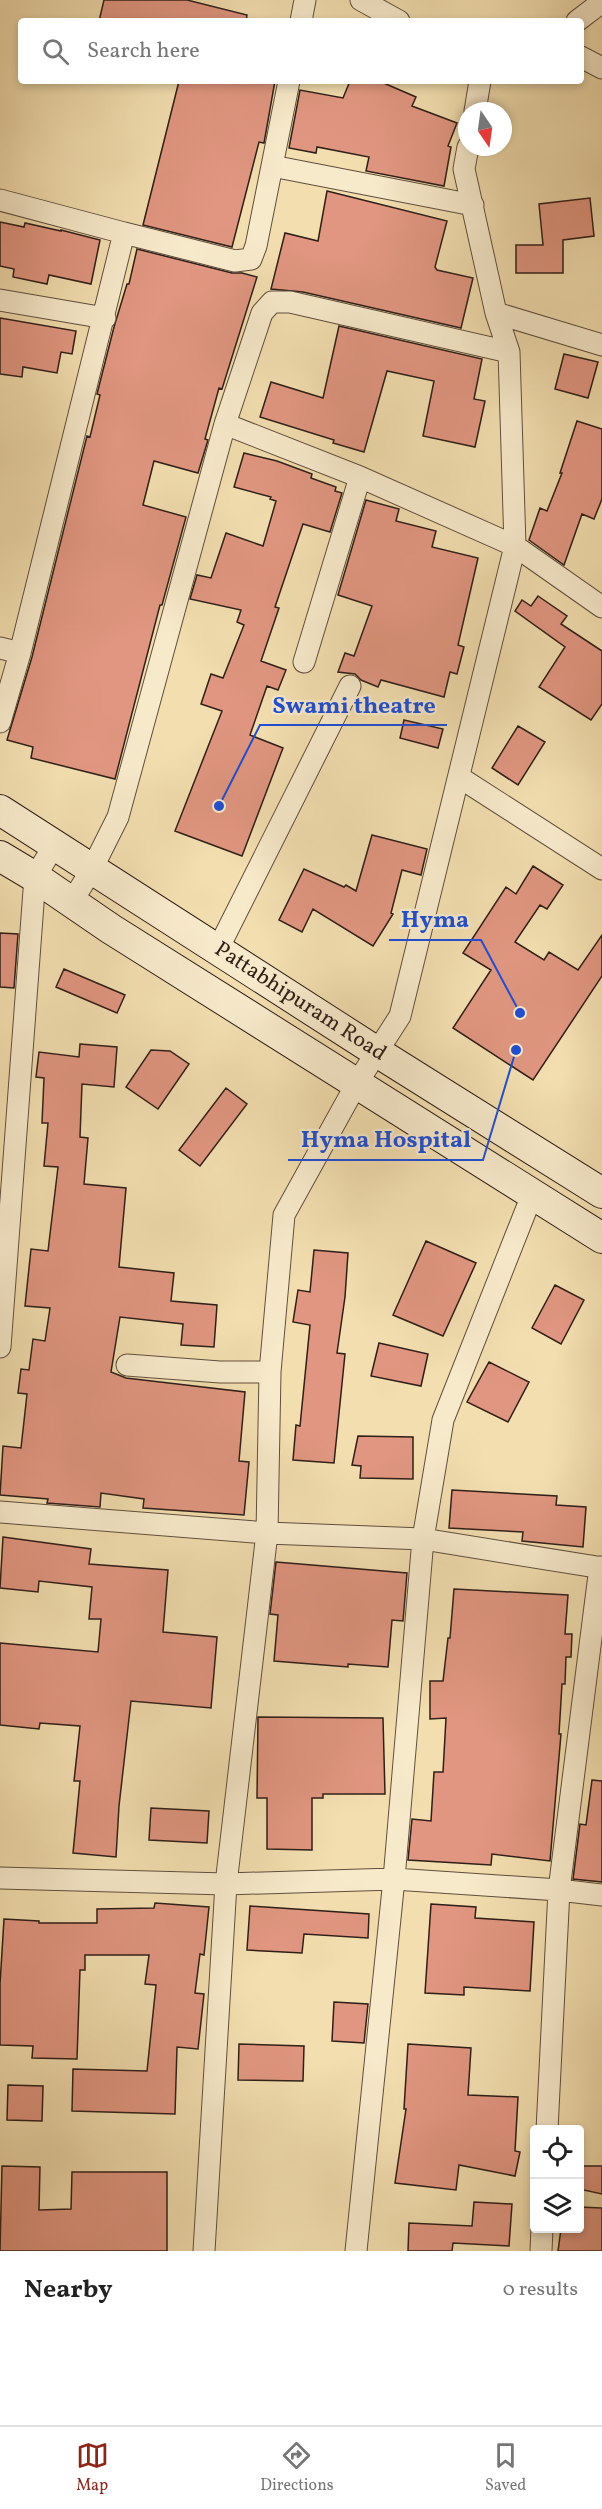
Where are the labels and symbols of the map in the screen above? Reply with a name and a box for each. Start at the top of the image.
north arrow [458,102,512,156]
callout: Swami theatre [260,683,447,725]
text: Swami theatre [272,690,436,724]
callout: Hyma [389,898,481,940]
text: Hyma [401,904,469,938]
street label: Pattabhipuram Road [208,935,392,1069]
callout: Hyma Hospital [288,1118,483,1160]
text: Hyma Hospital [301,1124,471,1158]

